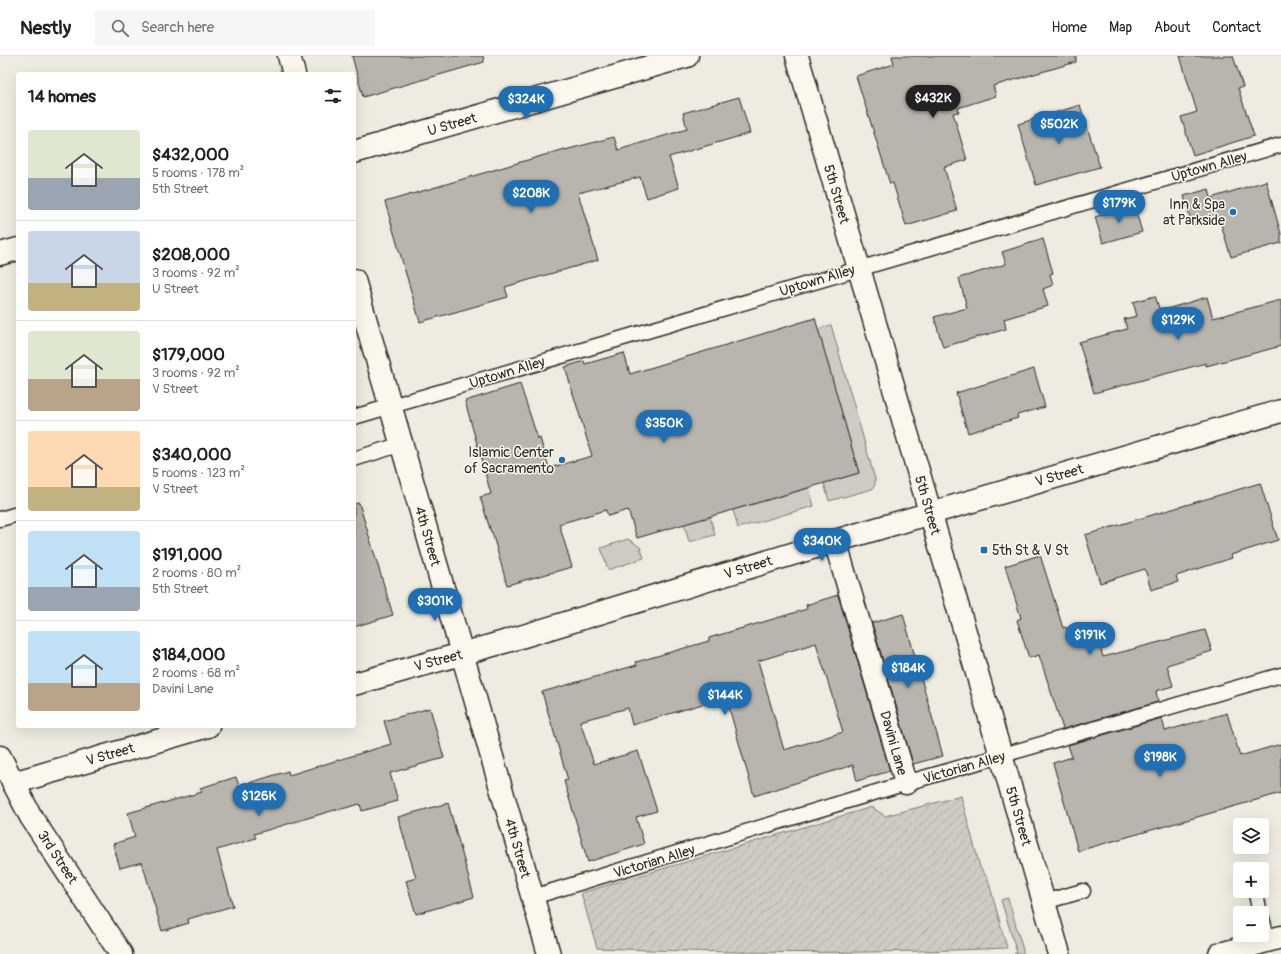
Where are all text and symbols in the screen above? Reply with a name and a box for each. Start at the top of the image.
search box [95,10,375,46]
text: Nestly [20,16,71,40]
icon: search [109,17,131,39]
text: Search here [141,18,214,37]
text: Home [1052,19,1087,36]
text: Map [1109,19,1132,36]
text: About [1154,19,1190,36]
text: Contact [1212,19,1261,36]
icon: filters [322,85,344,107]
pin: $432K [905,85,961,119]
text: 14 homes [28,86,96,107]
pin: $324K [498,86,554,120]
text: $432K [915,90,951,106]
text: $324K [508,91,544,107]
street label: U Street [426,109,479,140]
pin: $502K [1031,111,1087,145]
text: $502K [1040,116,1078,132]
text: $432,000 [152,144,229,165]
icon: home [60,146,108,194]
street label: Uptown Alley [1169,148,1249,185]
street label: 5th Street [820,163,853,226]
text: 5 rooms · 178 m² [152,165,244,181]
pin: $208K [503,180,559,214]
text: 5th Street [152,181,208,197]
text: $208K [512,185,550,201]
pin: $179K [1091,190,1147,224]
text: $179K [1102,195,1136,211]
place label: Inn & Spa at Parkside [1163,196,1225,229]
marker: Inn & Spa at Parkside [1228,207,1238,217]
text: $208,000 [152,244,230,265]
icon: home [60,247,108,295]
street label: Uptown Alley [777,261,857,300]
text: 3 rooms · 92 m² [152,265,240,281]
text: U Street [152,281,199,297]
pin: $129K [1150,307,1206,341]
text: $129K [1161,312,1195,328]
text: $179,000 [152,344,225,365]
icon: home [60,347,108,395]
street label: Uptown Alley [467,353,547,392]
text: 3 rooms · 92 m² [152,365,240,381]
text: V Street [152,381,198,397]
pin: $350K [636,410,692,444]
text: $350K [645,415,683,431]
text: $340,000 [152,444,231,465]
place label: Islamic Center of Sacramento [464,444,554,477]
icon: home [60,447,108,495]
marker: Islamic Center of Sacramento [557,455,567,465]
street label: V Street [1033,460,1086,490]
text: 5 rooms · 123 m² [152,465,245,481]
street label: 5th Street [911,474,944,537]
text: V Street [152,481,198,497]
street label: 4th Street [411,504,444,568]
pin: $340K [794,528,850,562]
text: $340K [803,533,841,549]
place label: 5th St & V St [992,542,1069,559]
text: $191,000 [152,544,222,565]
marker: 5th St & V St [979,545,989,555]
icon: home [60,547,108,595]
street label: V Street [722,552,775,583]
text: 2 rooms · 80 m² [152,565,241,581]
text: 5th Street [152,581,208,597]
pin: $301K [407,588,463,622]
text: $301K [417,593,453,609]
pin: $191K [1062,622,1118,656]
text: $191K [1074,627,1106,643]
text: $184,000 [152,644,225,665]
street label: V Street [412,646,465,675]
icon: home [60,647,108,695]
pin: $184K [880,655,936,689]
text: $184K [891,660,925,676]
text: 2 rooms · 68 m² [152,665,240,681]
text: Davini Lane [152,681,213,697]
pin: $144K [697,682,753,716]
text: $144K [707,687,743,703]
street label: Davini Lane [876,709,911,777]
street label: V Street [84,739,137,769]
pin: $198K [1132,744,1188,778]
street label: Victorian Alley [921,748,1007,787]
text: $198K [1143,749,1177,765]
pin: $126K [231,783,287,817]
street label: 5th Street [1002,785,1035,848]
text: $126K [242,788,276,804]
street label: 4th Street [501,816,534,880]
map controls [1233,818,1269,942]
button: layers [1233,818,1269,854]
street label: 3rd Street [34,827,81,888]
street label: Victorian Alley [611,841,697,882]
button: + [1233,862,1269,898]
button: − [1233,906,1269,942]

